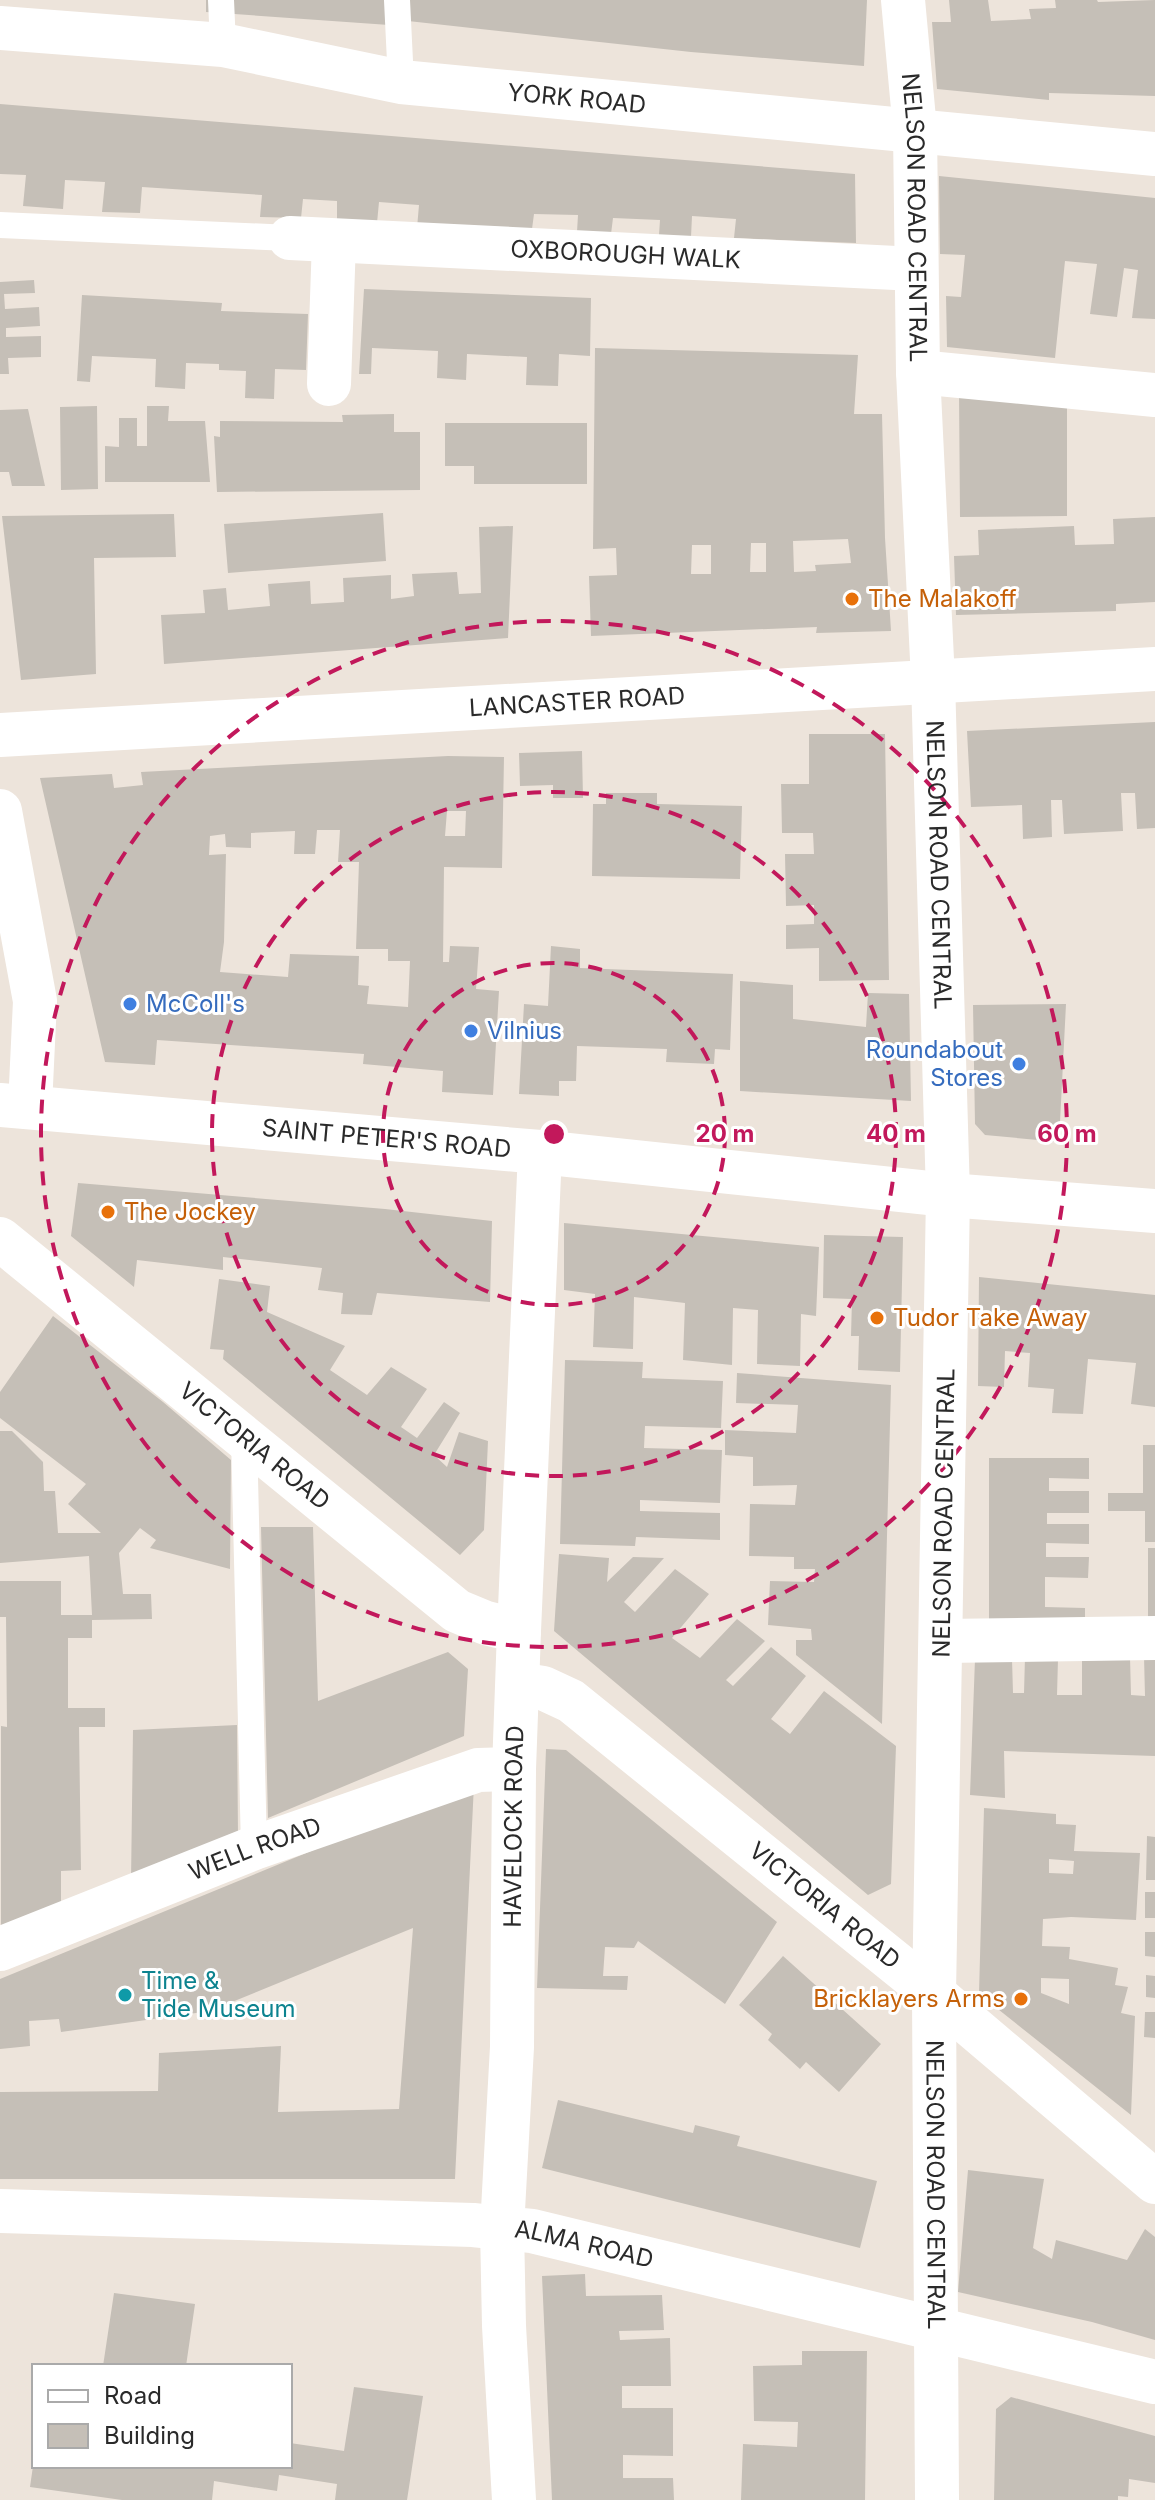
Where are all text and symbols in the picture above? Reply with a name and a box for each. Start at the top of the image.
street label: NELSON ROAD CENTRAL [896,72,933,362]
street label: YORK ROAD [506,77,647,119]
street label: OXBOROUGH WALK [510,234,742,274]
place label: The Malakoff [868,584,1017,613]
marker: The Malakoff [843,590,861,608]
street label: LANCASTER ROAD [468,681,686,722]
street label: NELSON ROAD CENTRAL [920,720,958,1010]
place label: McColl's [146,989,245,1018]
marker: McColl's [121,995,139,1013]
place label: Vilnius [487,1016,562,1045]
marker: Vilnius [462,1022,480,1040]
place label: Roundabout Stores [866,1035,1003,1092]
marker: Roundabout Stores [1010,1055,1028,1073]
street label: SAINT PETER'S ROAD [261,1113,512,1163]
text: 20 m [696,1119,754,1148]
text: 40 m [866,1119,926,1148]
text: 60 m [1037,1119,1097,1148]
centre of rings [540,1120,568,1148]
place label: The Jockey [124,1197,256,1226]
marker: The Jockey [99,1203,117,1221]
place label: Tudor Take Away [893,1303,1088,1332]
marker: Tudor Take Away [868,1309,886,1327]
street label: NELSON ROAD CENTRAL [926,1368,961,1658]
street label: VICTORIA ROAD [173,1376,336,1516]
street label: HAVELOCK ROAD [498,1725,530,1928]
street label: WELL ROAD [185,1811,325,1886]
street label: VICTORIA ROAD [743,1836,906,1975]
place label: Time & Tide Museum [141,1966,296,2023]
place label: Bricklayers Arms [813,1984,1005,2013]
marker: Time & Tide Museum [116,1986,134,2004]
marker: Bricklayers Arms [1012,1990,1030,2008]
street label: NELSON ROAD CENTRAL [920,2040,951,2330]
street label: ALMA ROAD [513,2214,657,2274]
legend [32,2364,292,2468]
text: Road [104,2381,162,2410]
text: Building [104,2421,195,2450]

